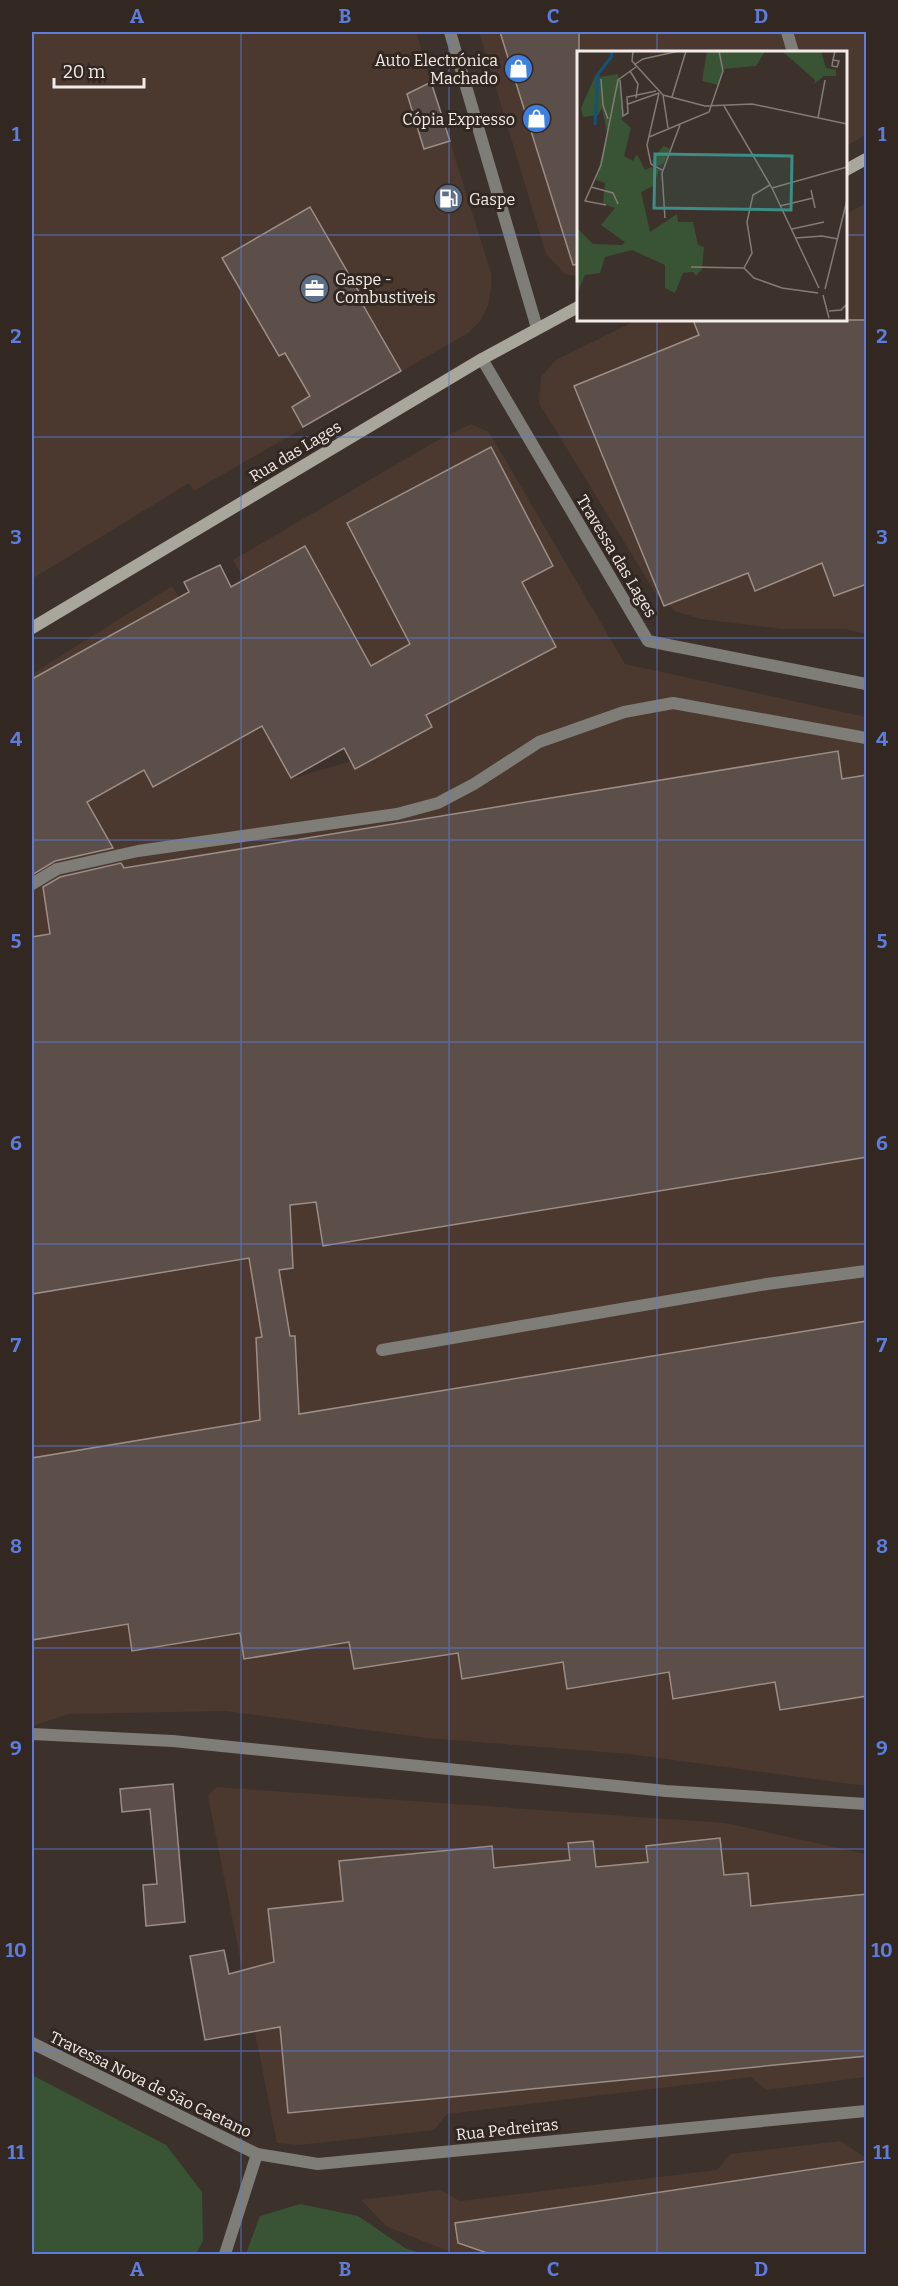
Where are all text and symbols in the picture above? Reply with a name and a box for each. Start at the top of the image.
text: A [130,4,145,28]
text: B [339,4,352,28]
text: C [547,4,559,28]
text: D [754,4,768,28]
scale bar [54,51,144,89]
place label: Auto Electrónica Machado [375,51,498,88]
inset map [577,51,847,321]
shop icon: Auto Electrónica Machado [503,53,535,85]
text: 20 m [63,61,105,83]
shop icon: Cópia Expresso [520,103,552,135]
place label: Cópia Expresso [402,110,515,129]
text: 1 [12,122,21,146]
text: 1 [878,122,887,146]
fuel station icon: Gaspe [432,183,464,215]
place label: Gaspe [469,190,515,209]
place label: Gaspe - Combustiveis [335,270,436,307]
office icon: Gaspe - Combustiveis [298,272,330,304]
text: 2 [10,324,22,348]
text: 2 [876,324,888,348]
street label: Rua das Lages [246,417,345,486]
street label: Travessa das Lages [573,492,661,621]
text: 3 [10,525,22,549]
text: 3 [876,525,888,549]
text: 4 [10,727,22,751]
text: 4 [876,727,888,751]
text: 5 [11,929,22,953]
text: 5 [877,929,888,953]
text: 6 [10,1131,22,1155]
text: 6 [876,1131,888,1155]
text: 7 [11,1333,22,1357]
text: 7 [877,1333,888,1357]
text: 8 [10,1534,22,1558]
text: 8 [876,1534,888,1558]
text: 9 [10,1736,22,1760]
text: 9 [876,1736,888,1760]
text: 10 [5,1938,27,1962]
text: 10 [871,1938,893,1962]
street label: Travessa Nova de São Caetano [47,2027,255,2142]
street label: Rua Pedreiras [455,2115,559,2144]
text: 11 [7,2140,25,2164]
text: 11 [873,2140,891,2164]
text: A [130,2257,145,2281]
text: B [339,2257,352,2281]
text: C [547,2257,559,2281]
text: D [754,2257,768,2281]

